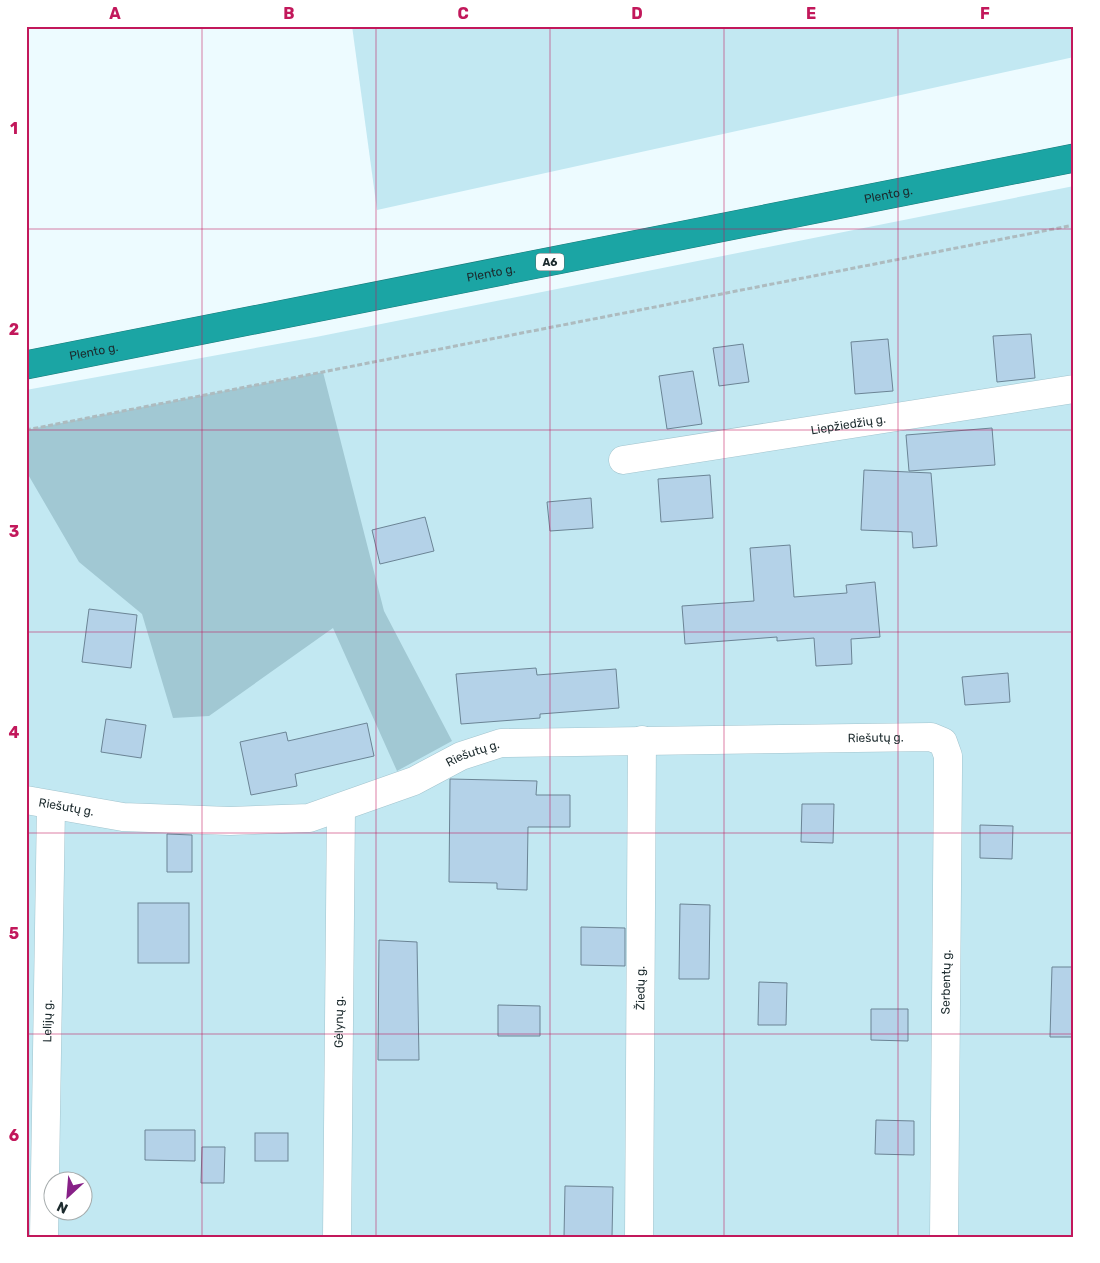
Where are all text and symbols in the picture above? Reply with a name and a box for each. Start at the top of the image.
text: A [109,4,121,23]
text: B [283,4,295,23]
text: C [457,4,469,23]
text: D [631,4,643,23]
text: E [806,4,816,23]
text: F [980,4,990,23]
text: 1 [10,119,18,138]
street label: Plento g. [863,183,914,206]
road number: A6 [536,253,564,270]
street label: Plento g. [465,262,517,285]
text: 2 [9,320,19,339]
street label: Plento g. [68,340,119,363]
street label: Liepžiedžių g. [810,412,887,437]
text: 3 [9,522,19,541]
text: 4 [9,723,20,742]
street label: Riešutų g. [848,730,904,745]
street label: Riešutų g. [443,737,501,770]
street label: Riešutų g. [38,795,95,819]
text: 5 [9,924,19,943]
street label: Serbentų g. [938,949,954,1015]
street label: Žiedų g. [633,966,648,1010]
street label: Gėlynų g. [332,996,346,1048]
street label: Lelijų g. [40,1000,55,1042]
text: 6 [9,1126,19,1145]
north arrow [42,1170,92,1220]
text: N [54,1197,71,1217]

